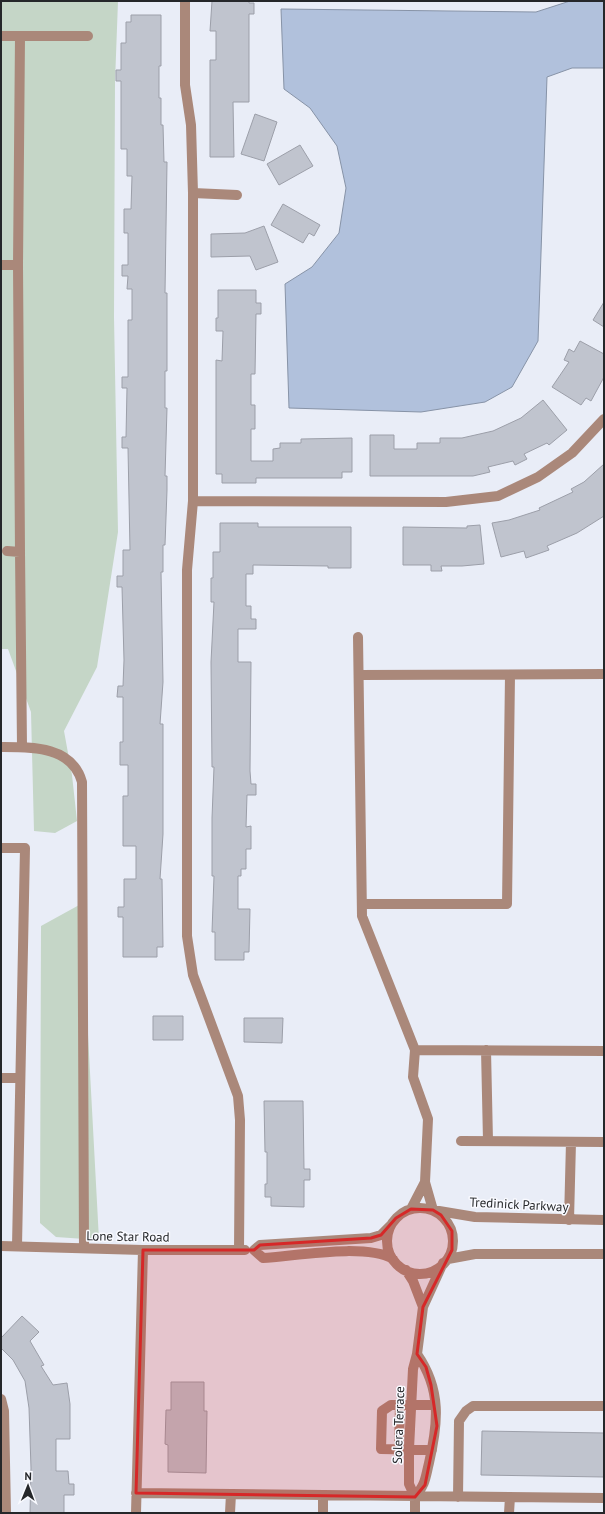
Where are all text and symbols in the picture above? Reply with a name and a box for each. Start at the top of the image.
street label: Tredinick Parkway [469,1193,569,1216]
street label: Lone Star Road [86,1227,170,1246]
street label: Solera Terrace [389,1386,408,1464]
north arrow [8,1466,48,1506]
text: N [24,1469,32,1483]

